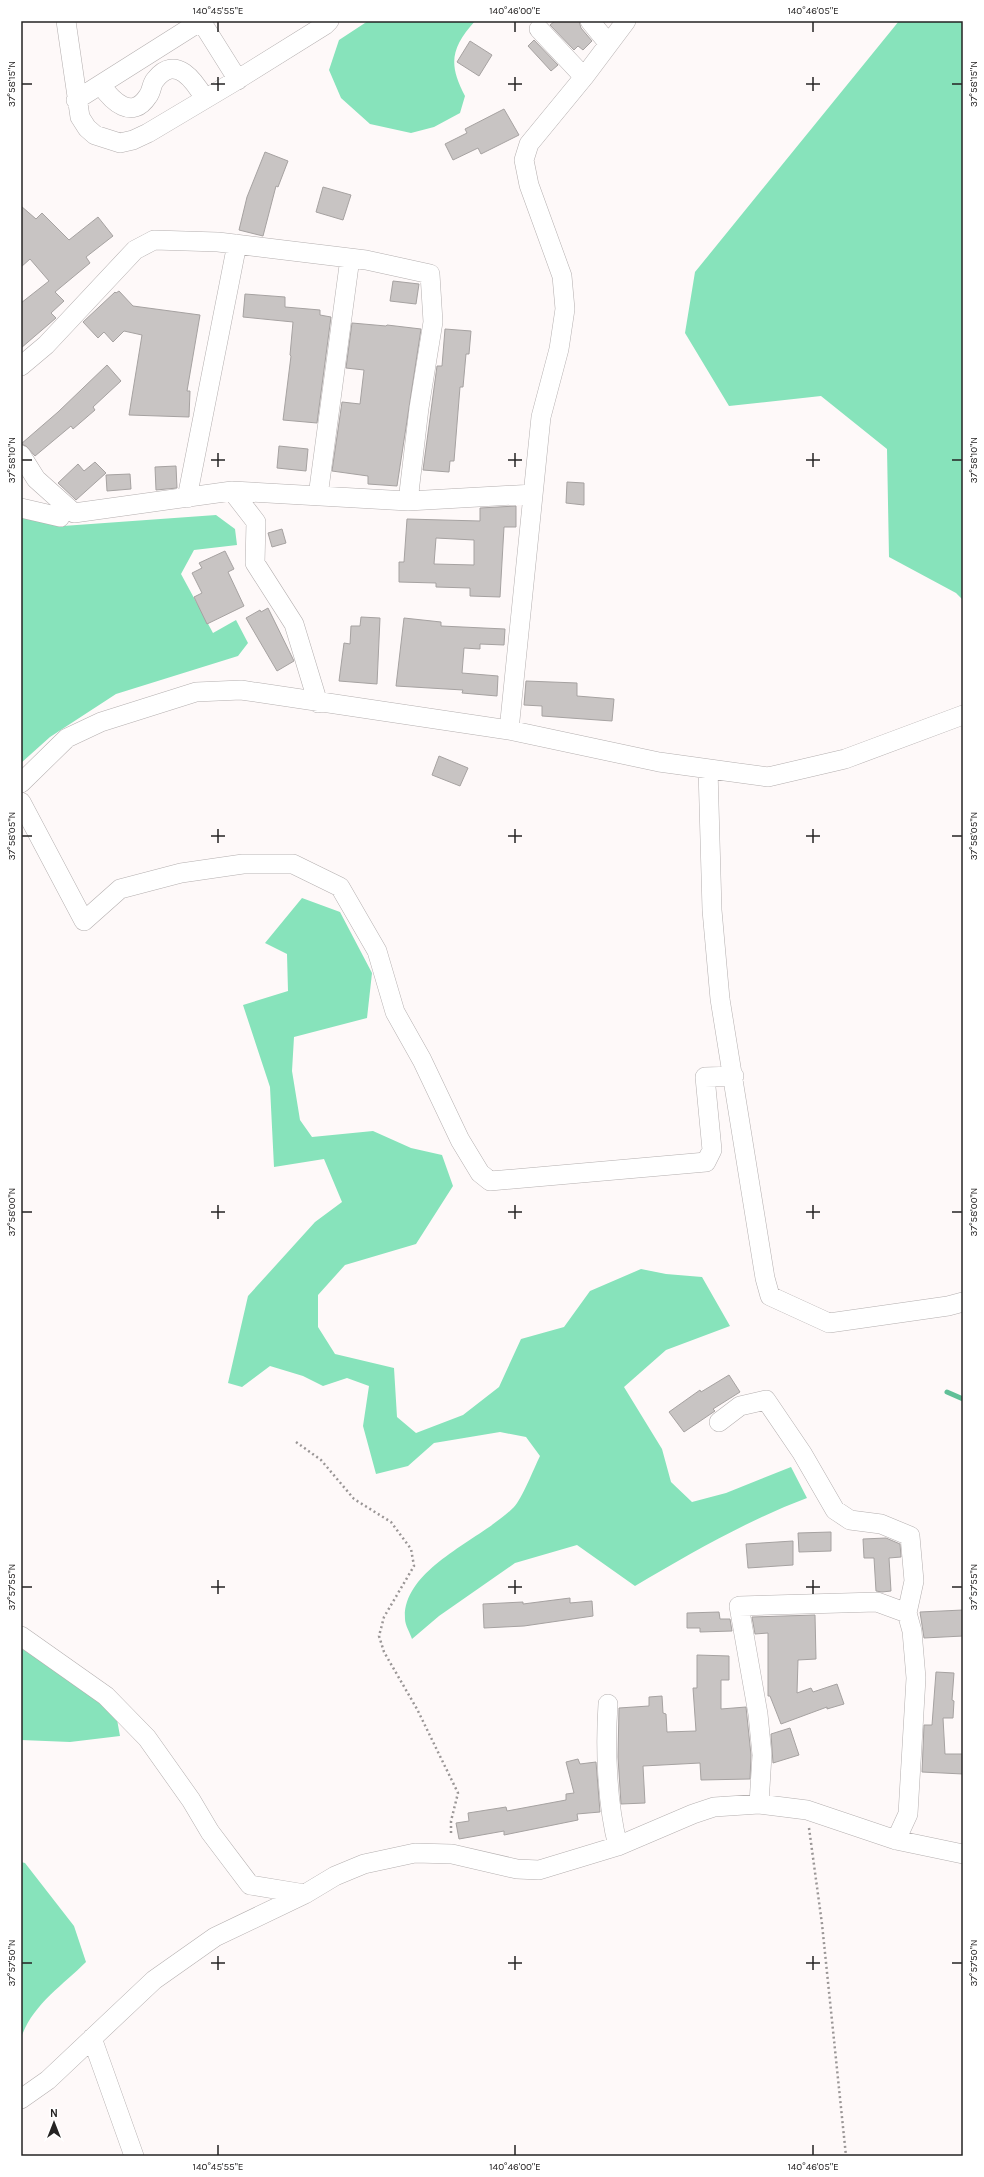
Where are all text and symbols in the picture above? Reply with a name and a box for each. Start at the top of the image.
text: 140°45'55"E [193,5,243,17]
text: 140°46'00"E [489,5,541,17]
text: 140°46'05"E [787,5,839,17]
text: 37°58'15"N [6,61,18,107]
text: 37°58'15"N [968,61,980,107]
text: 37°58'10"N [6,437,18,483]
text: 37°58'10"N [968,437,980,483]
text: 37°58'05"N [6,812,18,860]
text: 37°58'05"N [968,812,980,860]
text: 37°58'00"N [6,1188,18,1236]
text: 37°58'00"N [968,1188,980,1236]
text: 37°57'55"N [6,1564,18,1610]
text: 37°57'55"N [968,1564,980,1610]
text: 37°57'50"N [6,1939,18,1987]
text: 37°57'50"N [968,1939,980,1987]
north arrow [34,2103,74,2143]
text: N [50,2107,58,2120]
text: 140°45'55"E [193,2161,243,2173]
text: 140°46'00"E [489,2161,541,2173]
text: 140°46'05"E [787,2161,839,2173]

